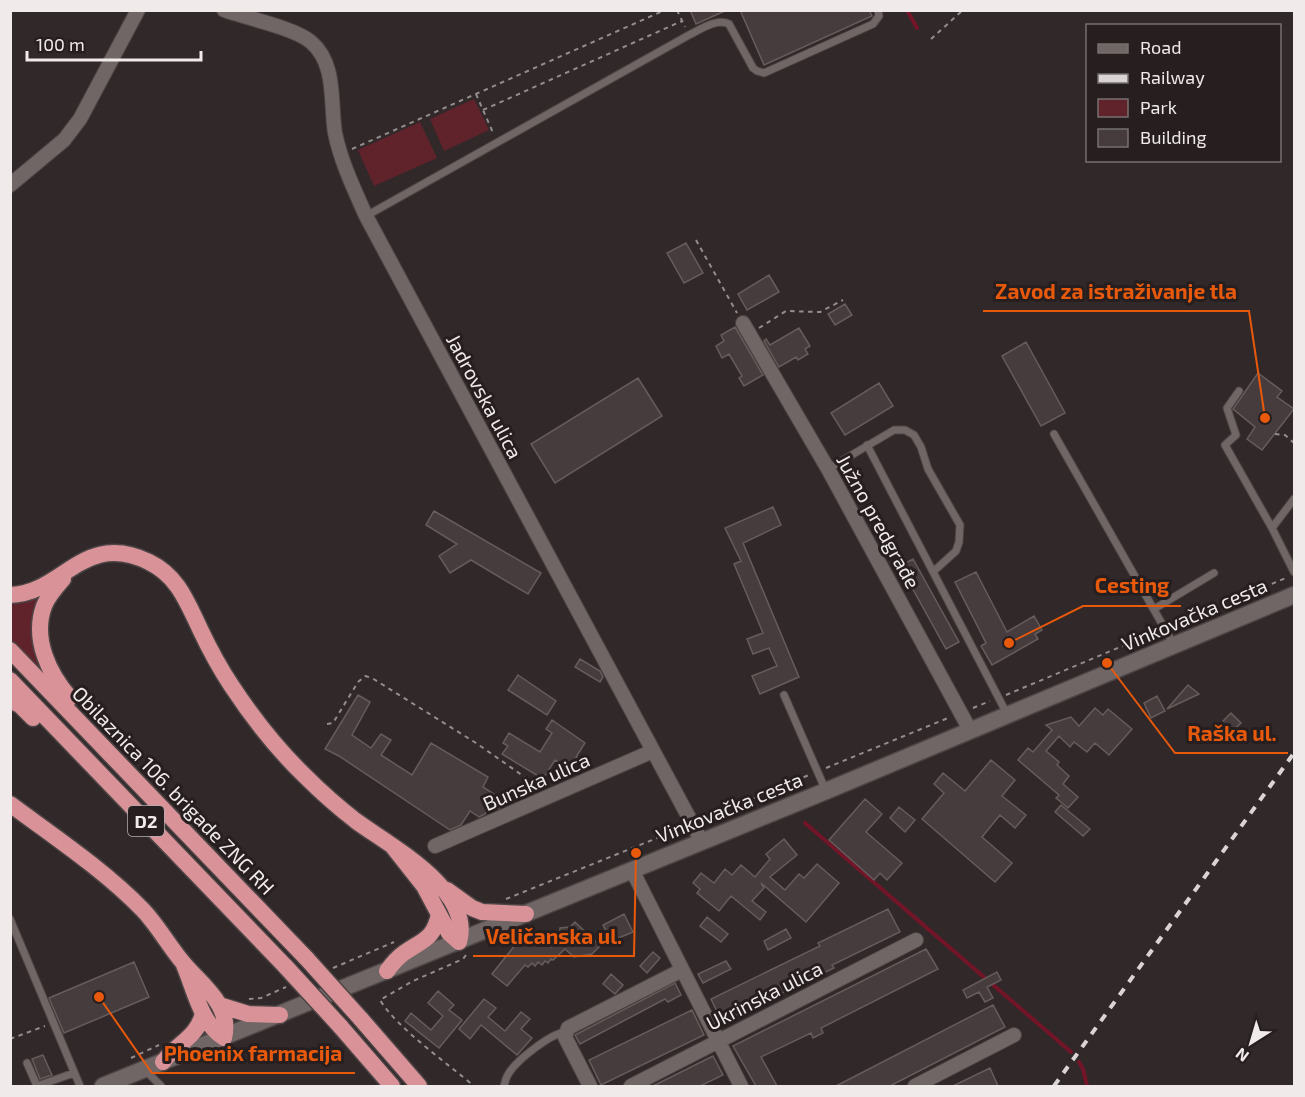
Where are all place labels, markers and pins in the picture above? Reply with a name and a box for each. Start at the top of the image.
callout: Zavod za istraživanje tla [983,272,1249,311]
callout: Cesting [1083,567,1181,606]
callout: Raška ul. [1175,714,1288,753]
callout: Veličanska ul. [473,917,634,956]
callout: Phoenix farmacija [152,1034,355,1073]

